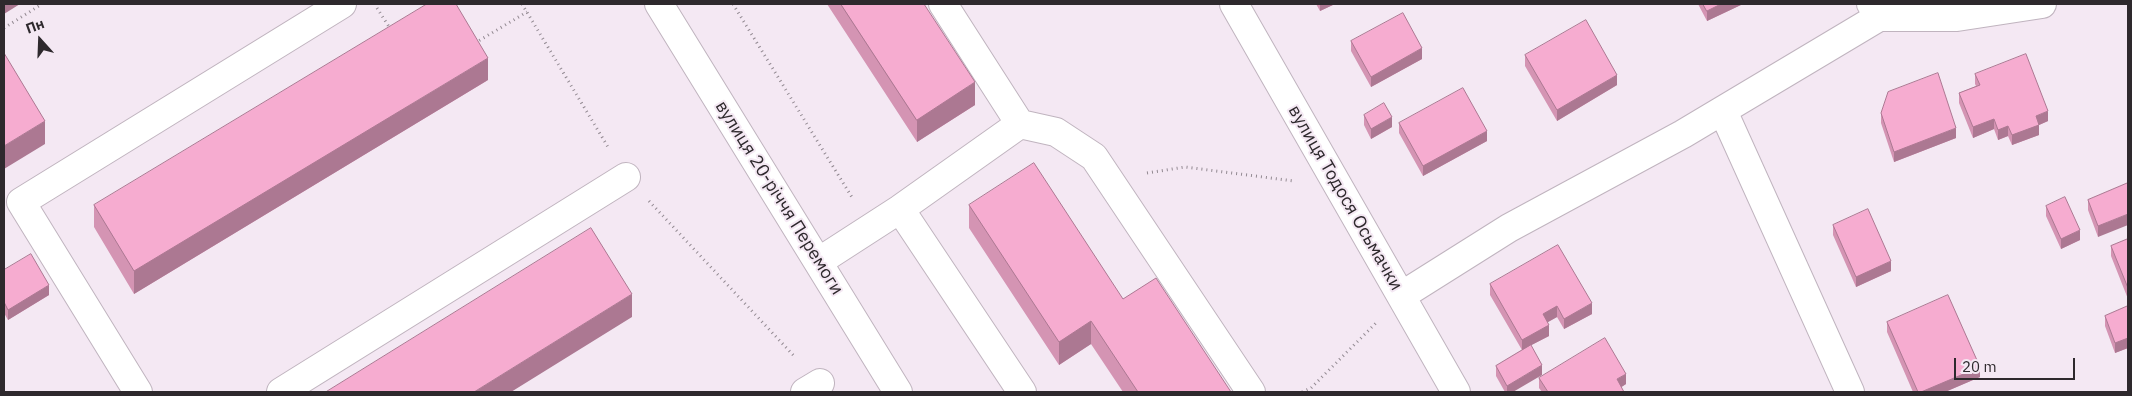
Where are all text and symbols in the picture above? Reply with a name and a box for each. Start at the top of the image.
text: Пн [23,14,47,38]
north arrow [15,15,65,65]
street label: вулиця 20-річчя Перемоги [710,97,848,299]
street label: вулиця Тодося Осьмачки [1283,102,1407,294]
scale bar [1957,348,2078,380]
text: 20 m [1962,357,1997,376]

